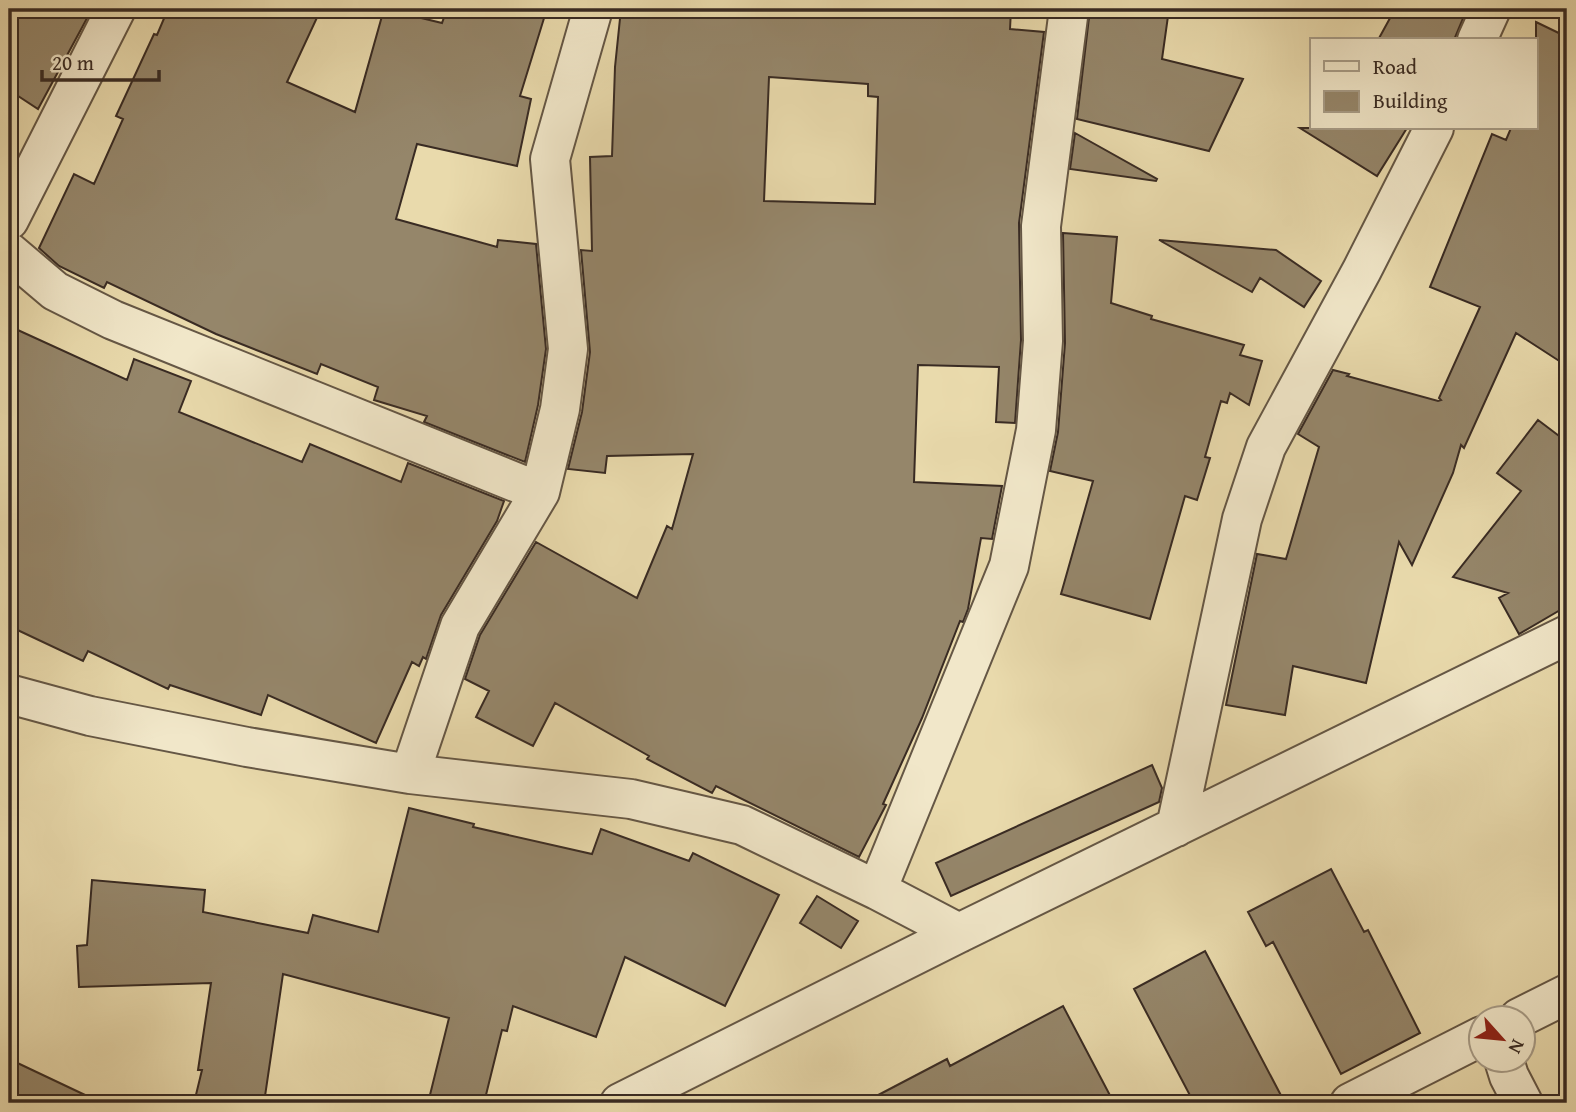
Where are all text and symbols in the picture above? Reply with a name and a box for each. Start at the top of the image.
scale bar [42,38,159,82]
legend [1310,38,1538,130]
text: 20 m [52,47,94,78]
text: Road [1373,51,1418,82]
text: Building [1373,85,1448,116]
north arrow [1468,1004,1538,1074]
text: N [1502,1035,1533,1059]

